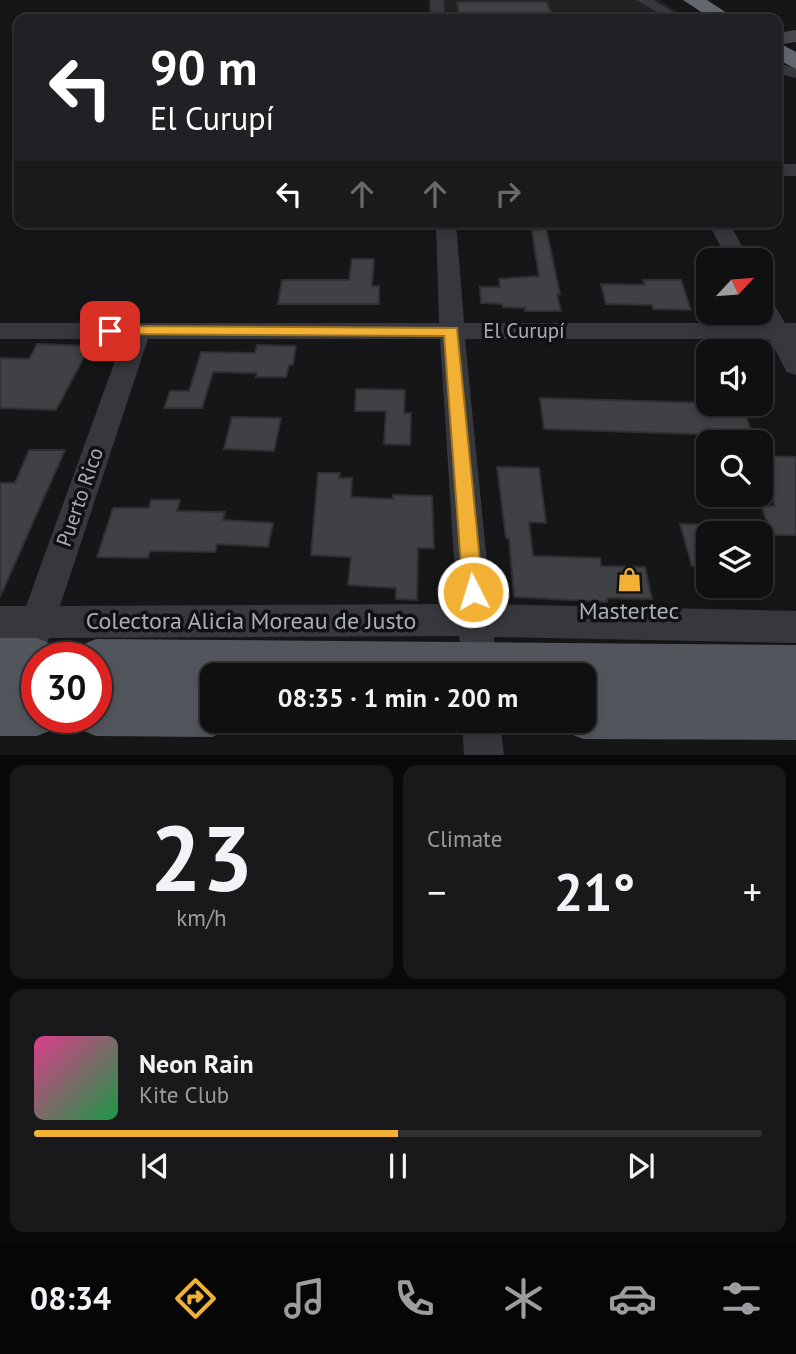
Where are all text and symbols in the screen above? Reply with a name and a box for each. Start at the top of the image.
text: 90 m [150,35,257,99]
icon: left [35,42,126,133]
text: El Curupí [150,97,274,139]
icon: left [270,175,308,213]
icon: ahead [343,175,381,213]
icon: ahead [416,175,454,213]
icon: right [489,175,527,213]
north arrow [696,248,774,326]
map controls [696,248,773,598]
pin [80,301,140,361]
icon: arrive [91,312,129,350]
street label: El Curupí [483,317,565,344]
button: sound [696,339,773,416]
button: search [696,430,773,507]
street label: Puerto Rico [50,444,109,550]
button: layers [696,521,773,598]
position arrow [436,555,510,629]
shop icon: Mastertec [615,566,643,594]
place label: Mastertec [579,595,679,626]
street label: Colectora Alicia Moreau de Justo [86,605,416,636]
speed limit sign: 30 [21,642,112,733]
text: 08:35 · 1 min · 200 m [278,681,518,714]
text: 23 [150,798,253,916]
text: Climate [427,824,502,853]
text: 21° [554,858,635,925]
text: − [427,867,446,916]
text: + [743,867,762,916]
text: km/h [176,903,227,932]
text: Neon Rain [139,1047,254,1080]
text: Kite Club [139,1080,229,1109]
icon: previous [136,1147,174,1185]
icon: pause [379,1147,417,1185]
icon: next [622,1147,660,1185]
icon: directions [171,1274,220,1323]
icon: music [280,1274,329,1323]
icon: phone [390,1274,439,1323]
icon: climate [499,1274,548,1323]
icon: car [608,1274,657,1323]
icon: filters [717,1274,766,1323]
text: 08:34 [30,1277,111,1319]

